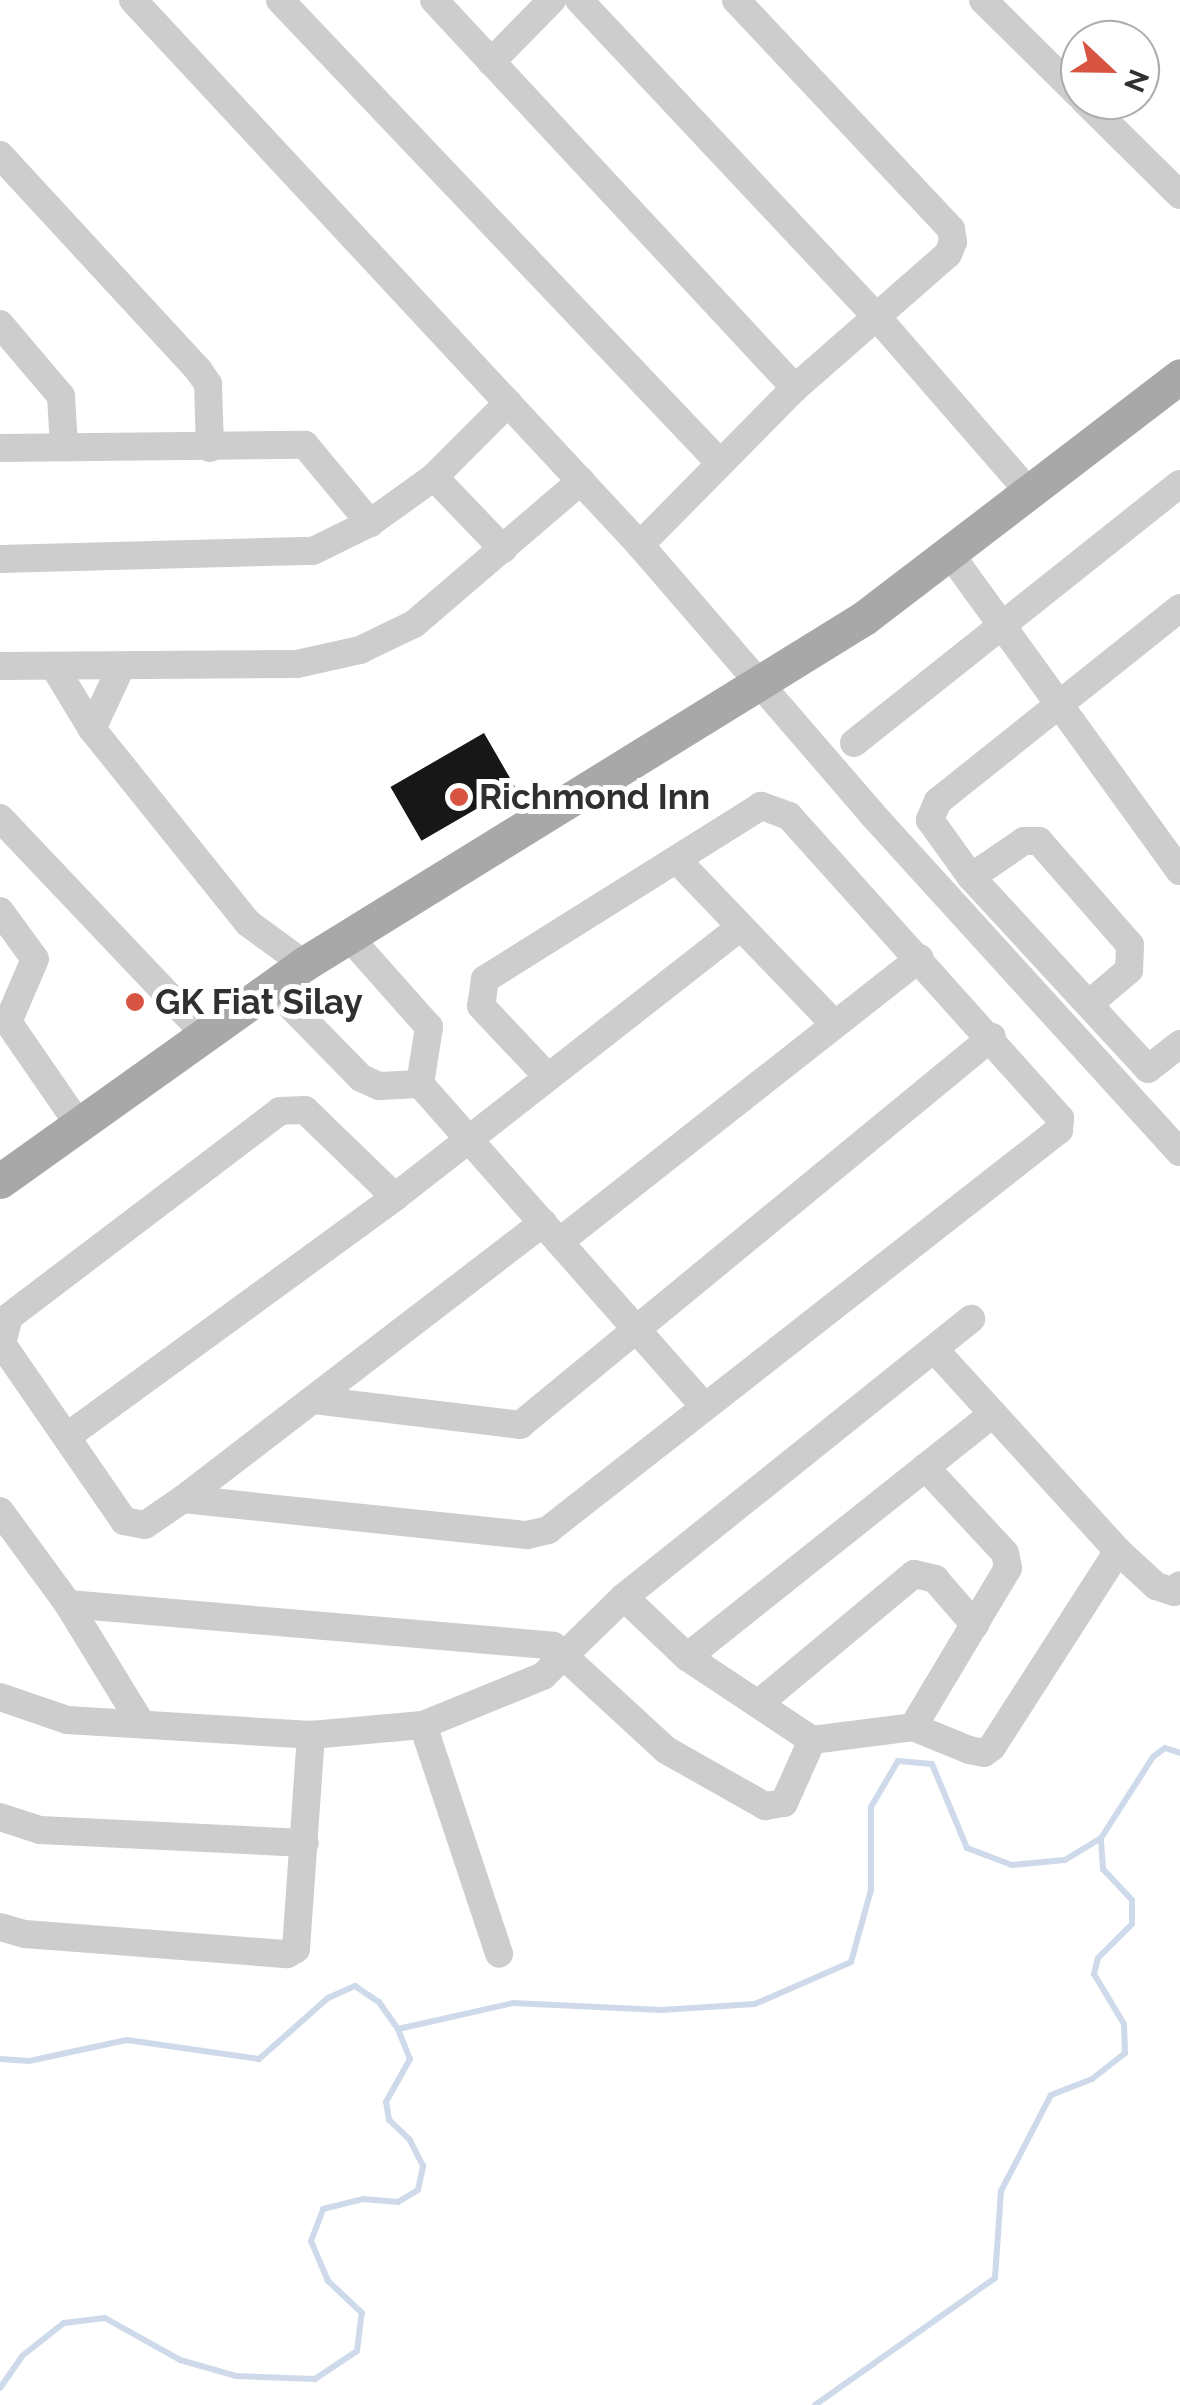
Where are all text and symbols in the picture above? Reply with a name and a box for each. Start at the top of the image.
north arrow [1060,20,1160,120]
text: N [1117,65,1156,97]
place label: Richmond Inn [479,776,710,818]
marker: Richmond Inn [448,786,470,808]
place label: GK Fiat Silay [155,981,363,1023]
marker: GK Fiat Silay [124,991,146,1013]

